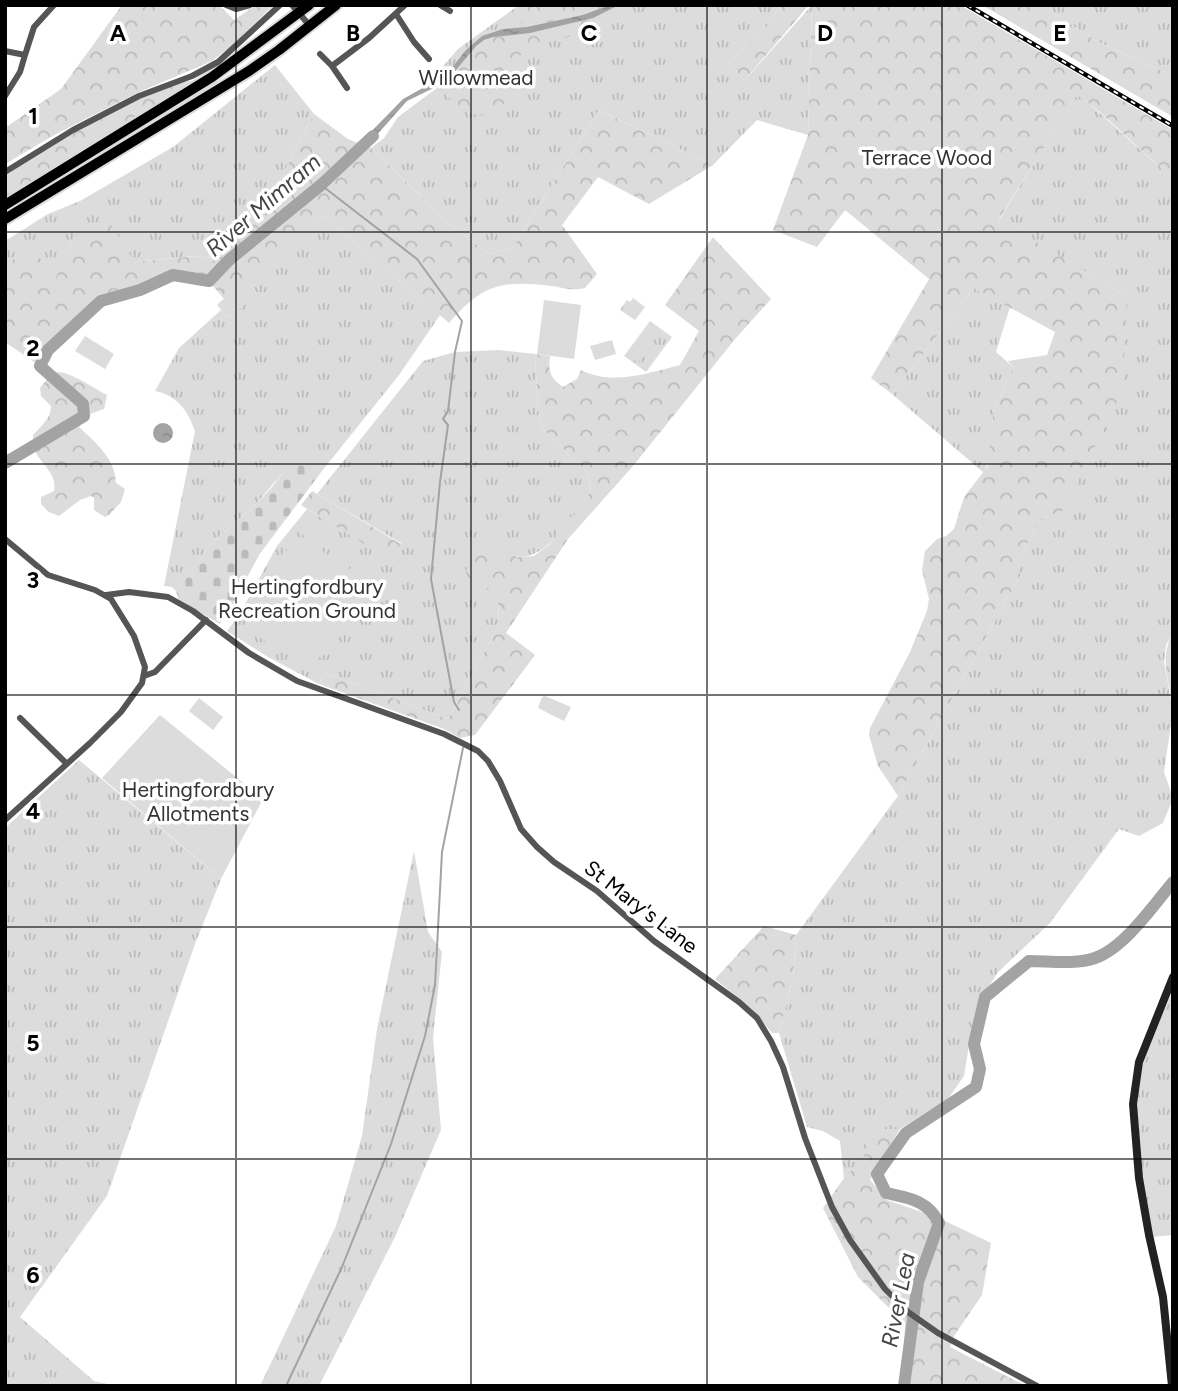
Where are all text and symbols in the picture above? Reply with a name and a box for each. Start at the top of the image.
text: A [110,19,127,47]
text: B [346,19,360,47]
text: C [581,19,598,47]
text: D [817,19,833,47]
text: E [1053,19,1067,47]
park label: Willowmead [419,65,534,90]
text: 1 [28,102,38,130]
park label: Terrace Wood [862,145,992,170]
water label: River Mimram [200,148,326,262]
text: 2 [26,334,40,362]
text: 3 [27,566,39,594]
park label: Hertingfordbury Recreation Ground [218,574,396,623]
park label: Hertingfordbury Allotments [122,777,274,826]
text: 4 [26,797,40,825]
street label: St Mary's Lane [580,855,703,959]
text: 5 [26,1029,40,1057]
water label: River Lea [875,1250,921,1350]
text: 6 [26,1261,40,1289]

